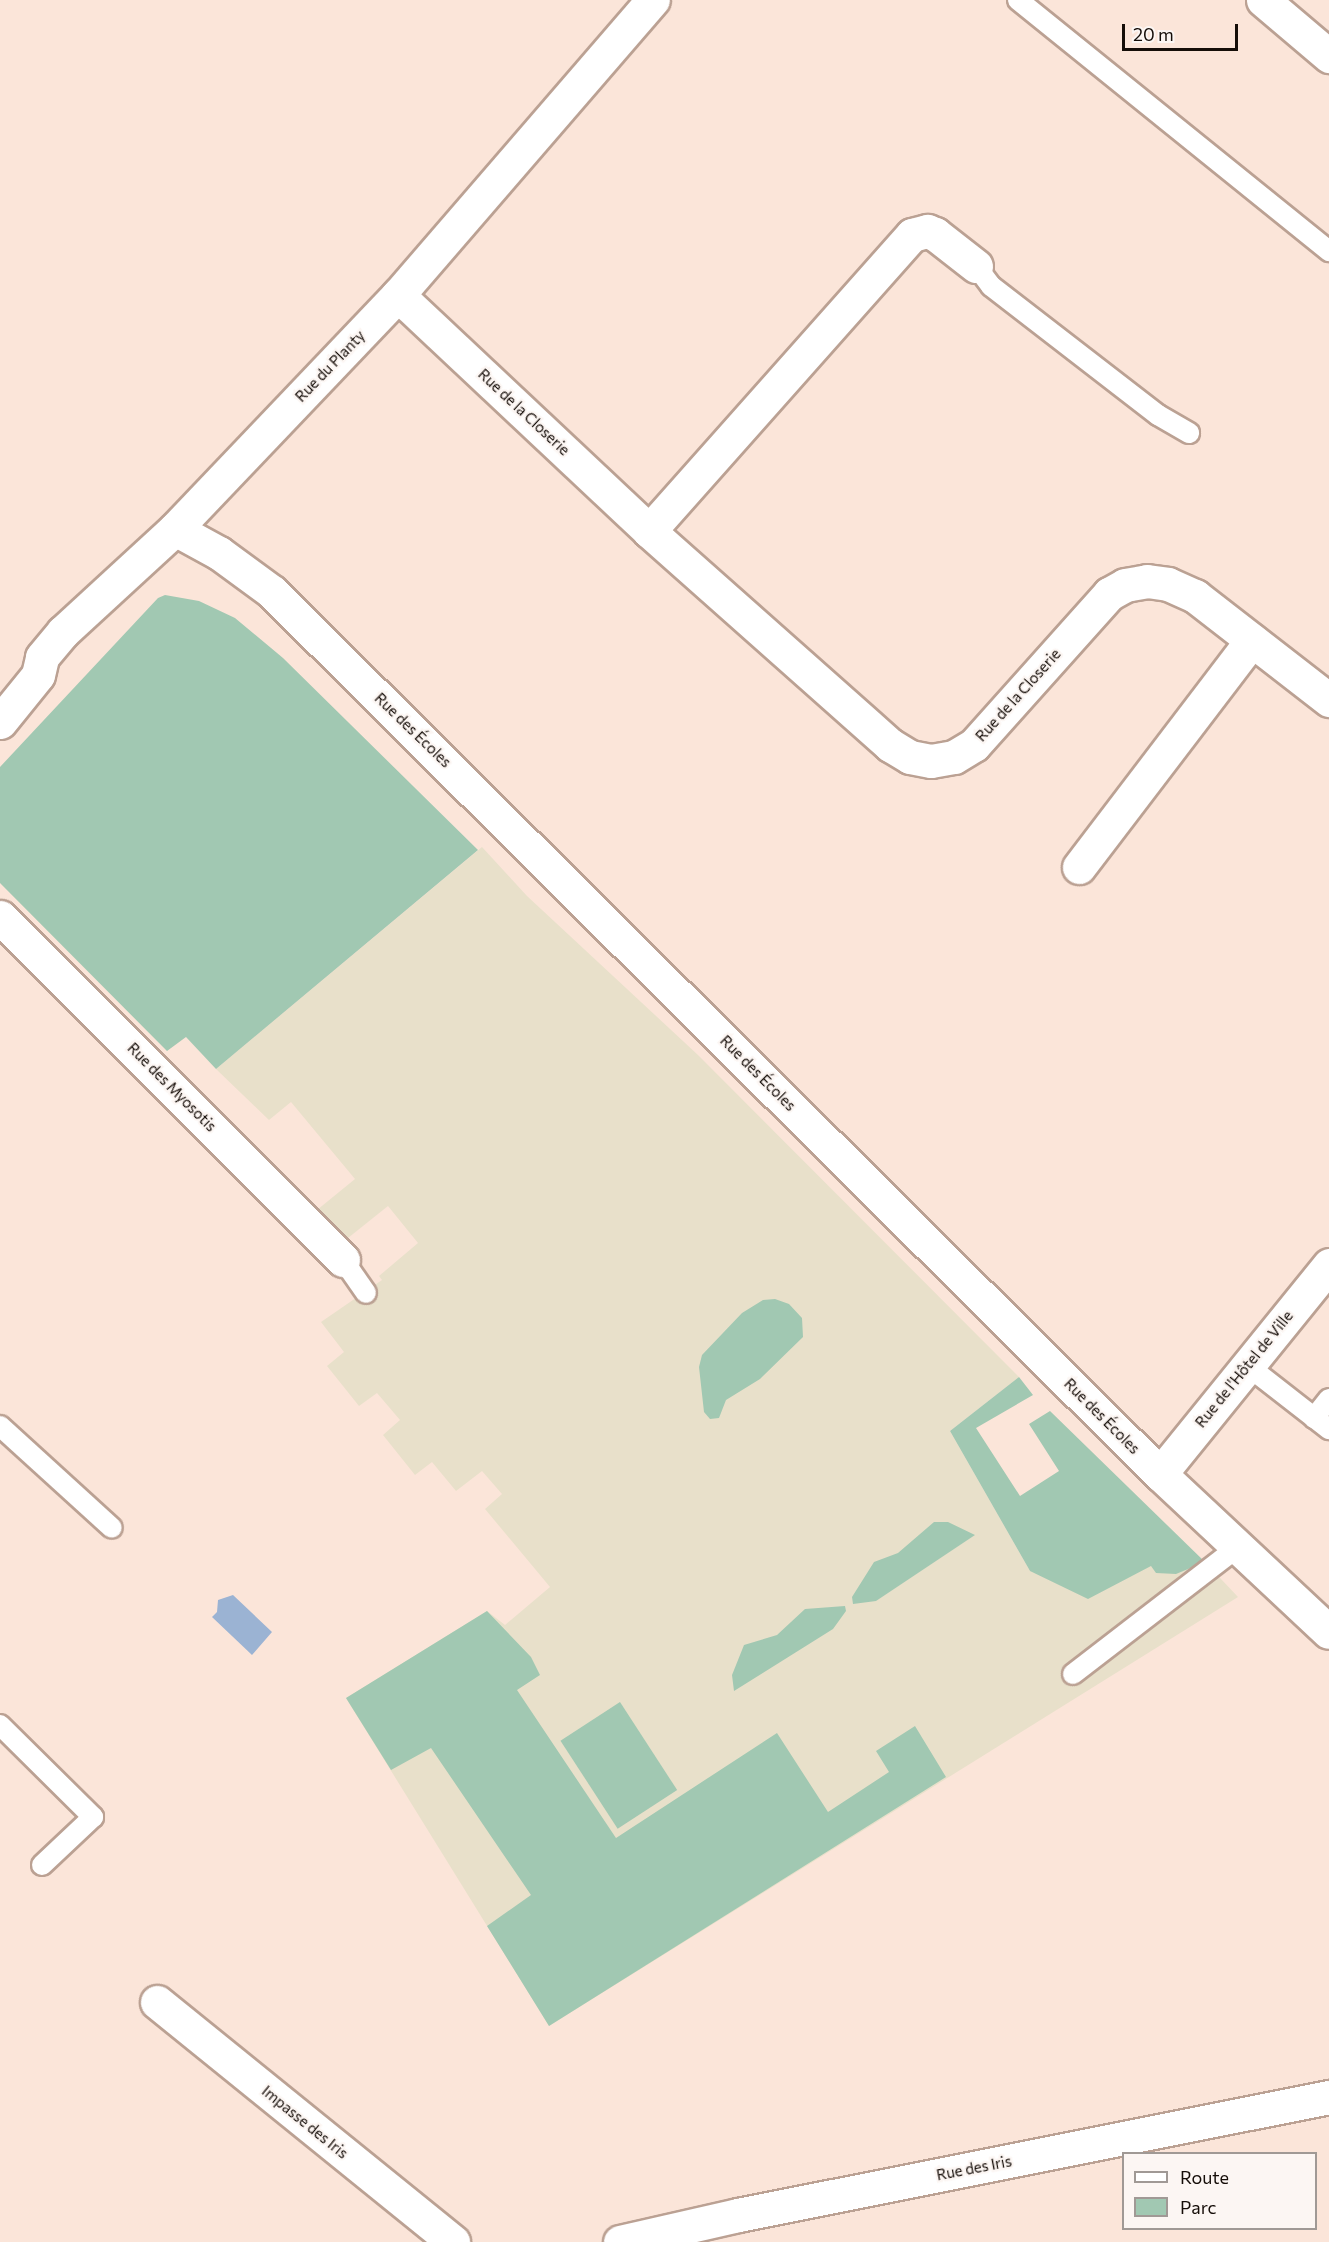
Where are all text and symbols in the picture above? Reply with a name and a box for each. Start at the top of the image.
scale bar [1125,12,1240,50]
text: 20 m [1133,23,1174,45]
street label: Rue du Planty [291,326,369,406]
street label: Rue de la Closerie [475,365,573,459]
street label: Rue de la Closerie [972,645,1064,745]
street label: Rue des Écoles [371,689,455,771]
street label: Rue des Écoles [717,1032,799,1114]
street label: Rue des Myosotis [124,1039,220,1135]
street label: Rue de l'Hôtel de Ville [1191,1307,1297,1431]
street label: Rue des Écoles [1061,1375,1143,1457]
street label: Impasse des Iris [258,2082,352,2162]
street label: Rue des Iris [935,2152,1013,2184]
legend [1122,2152,1317,2230]
text: Route [1180,2166,1229,2188]
text: Parc [1180,2196,1217,2218]

